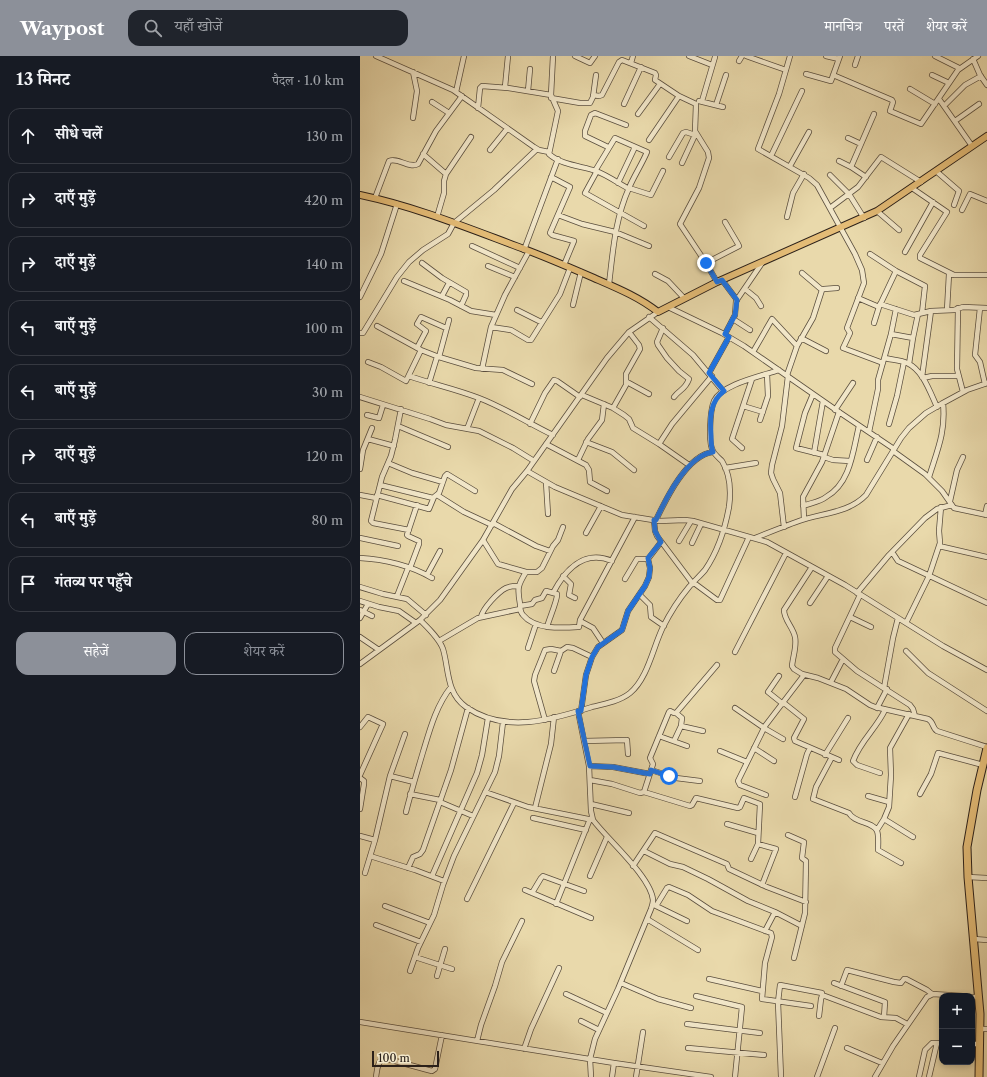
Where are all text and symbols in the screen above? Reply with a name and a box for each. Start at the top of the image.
search box [128,10,408,46]
text: यहाँ खोजें [174,16,222,35]
text: Waypost [20,17,104,40]
icon: search [142,17,164,39]
text: मानचित्र [824,17,862,35]
text: परतें [884,17,904,35]
text: शेयर करें [926,17,967,35]
text: 13 मिनट [16,69,70,89]
text: पैदल · 1.0 km [272,72,344,88]
text: सीधे चलें [55,124,102,143]
icon: ahead [17,125,39,147]
text: 130 m [307,128,343,144]
text: दाएँ मुड़ें [55,188,95,207]
icon: right [17,189,39,211]
text: 420 m [304,192,343,208]
text: दाएँ मुड़ें [55,252,95,271]
icon: right [17,253,39,275]
route end [697,254,715,272]
text: 140 m [306,256,343,272]
text: बाएँ मुड़ें [55,316,96,335]
icon: left [17,317,39,339]
text: 100 m [305,320,343,336]
text: बाएँ मुड़ें [55,380,96,399]
icon: left [17,381,39,403]
text: 30 m [312,384,343,400]
text: दाएँ मुड़ें [55,444,95,463]
icon: right [17,445,39,467]
text: 120 m [306,448,343,464]
text: बाएँ मुड़ें [55,508,96,527]
icon: left [17,509,39,531]
text: 80 m [311,512,343,528]
text: गंतव्य पर पहुँचे [55,572,132,591]
icon: arrive [17,573,39,595]
button: सहेजें [16,632,176,675]
button: शेयर करें [184,632,344,675]
route start [660,767,678,785]
map controls [939,993,975,1065]
button: + [939,993,975,1029]
button: − [939,1029,975,1065]
scale bar [372,1049,439,1068]
text: 100 m [378,1051,410,1065]

